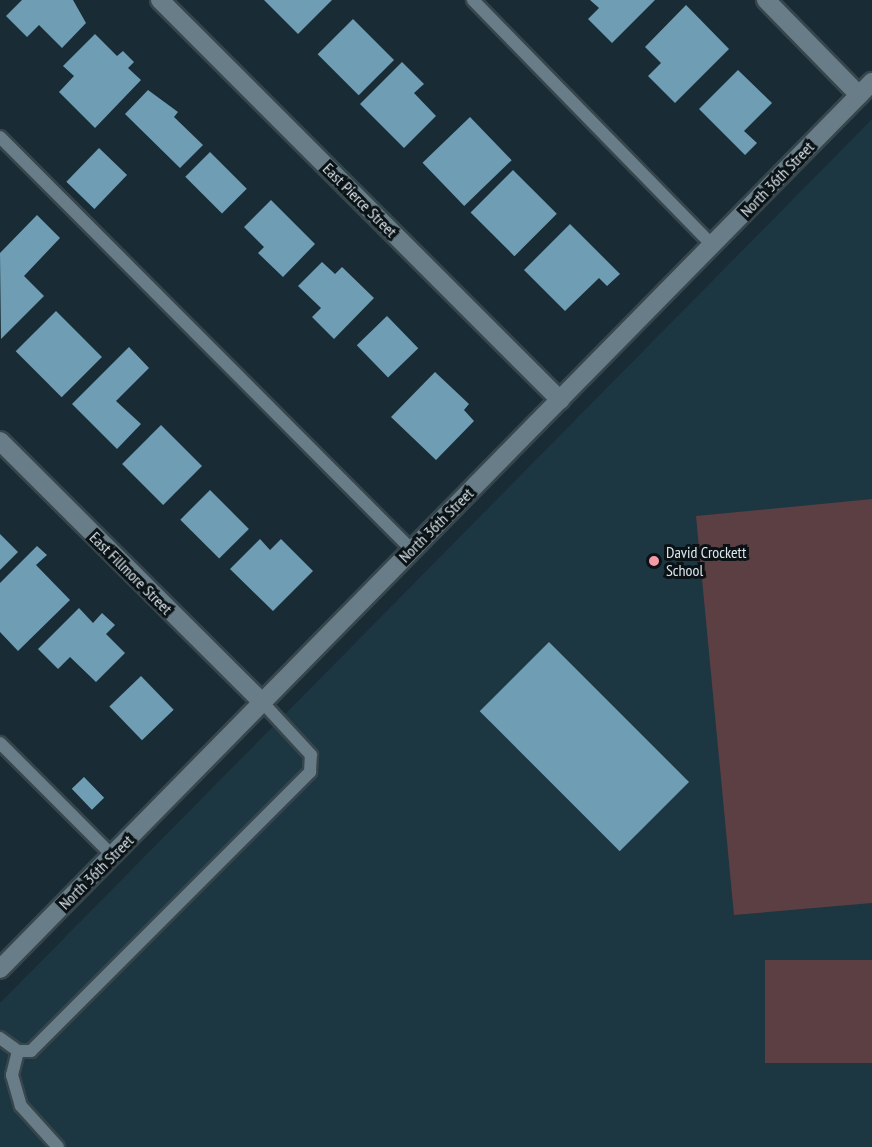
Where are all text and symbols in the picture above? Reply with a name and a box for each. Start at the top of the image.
street label: North 36th Street [736,137,818,221]
street label: East Pierce Street [319,159,401,241]
street label: North 36th Street [395,484,477,566]
street label: East Fillmore Street [86,528,176,618]
place label: David Crockett School [666,542,746,580]
marker: David Crockett School [647,554,661,568]
street label: North 36th Street [55,831,137,913]

